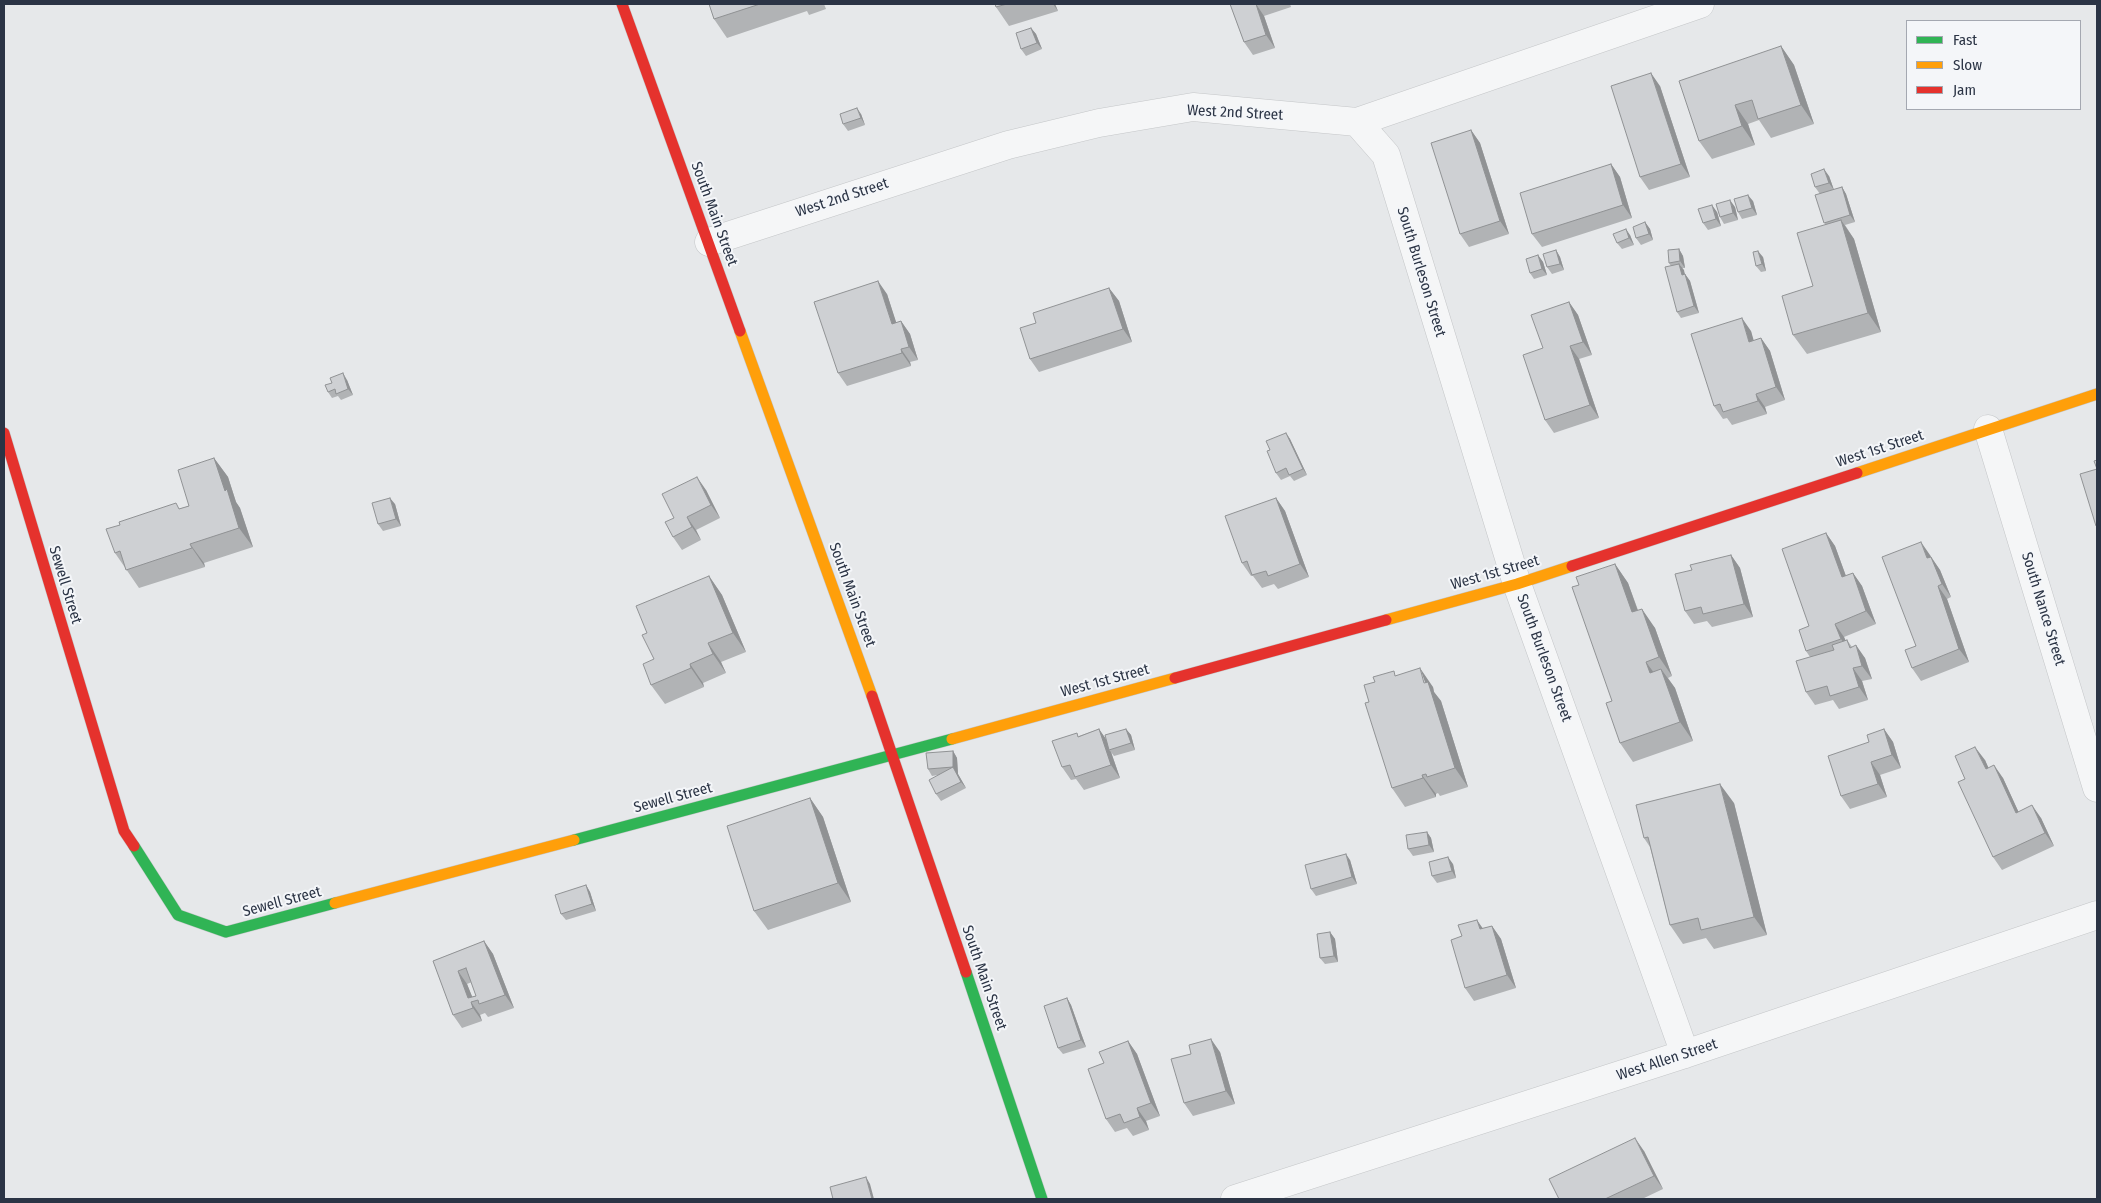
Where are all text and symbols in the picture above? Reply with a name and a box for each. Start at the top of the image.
legend [1906,20,2081,110]
text: Fast [1953,31,1977,49]
text: Slow [1953,56,1982,74]
text: Jam [1953,81,1976,99]
street label: West 2nd Street [1186,101,1284,125]
street label: South Main Street [687,159,741,269]
street label: West 2nd Street [793,175,891,221]
street label: South Burleson Street [1393,205,1449,339]
street label: West 1st Street [1834,426,1926,472]
street label: South Main Street [825,540,879,650]
street label: Sewell Street [45,544,85,626]
street label: South Nance Street [2017,550,2069,668]
street label: West 1st Street [1449,552,1541,594]
street label: South Burleson Street [1513,592,1575,724]
street label: West 1st Street [1059,661,1151,701]
street label: Sewell Street [632,779,714,817]
street label: Sewell Street [241,883,323,921]
street label: South Main Street [958,923,1010,1033]
street label: West Allen Street [1614,1035,1720,1085]

